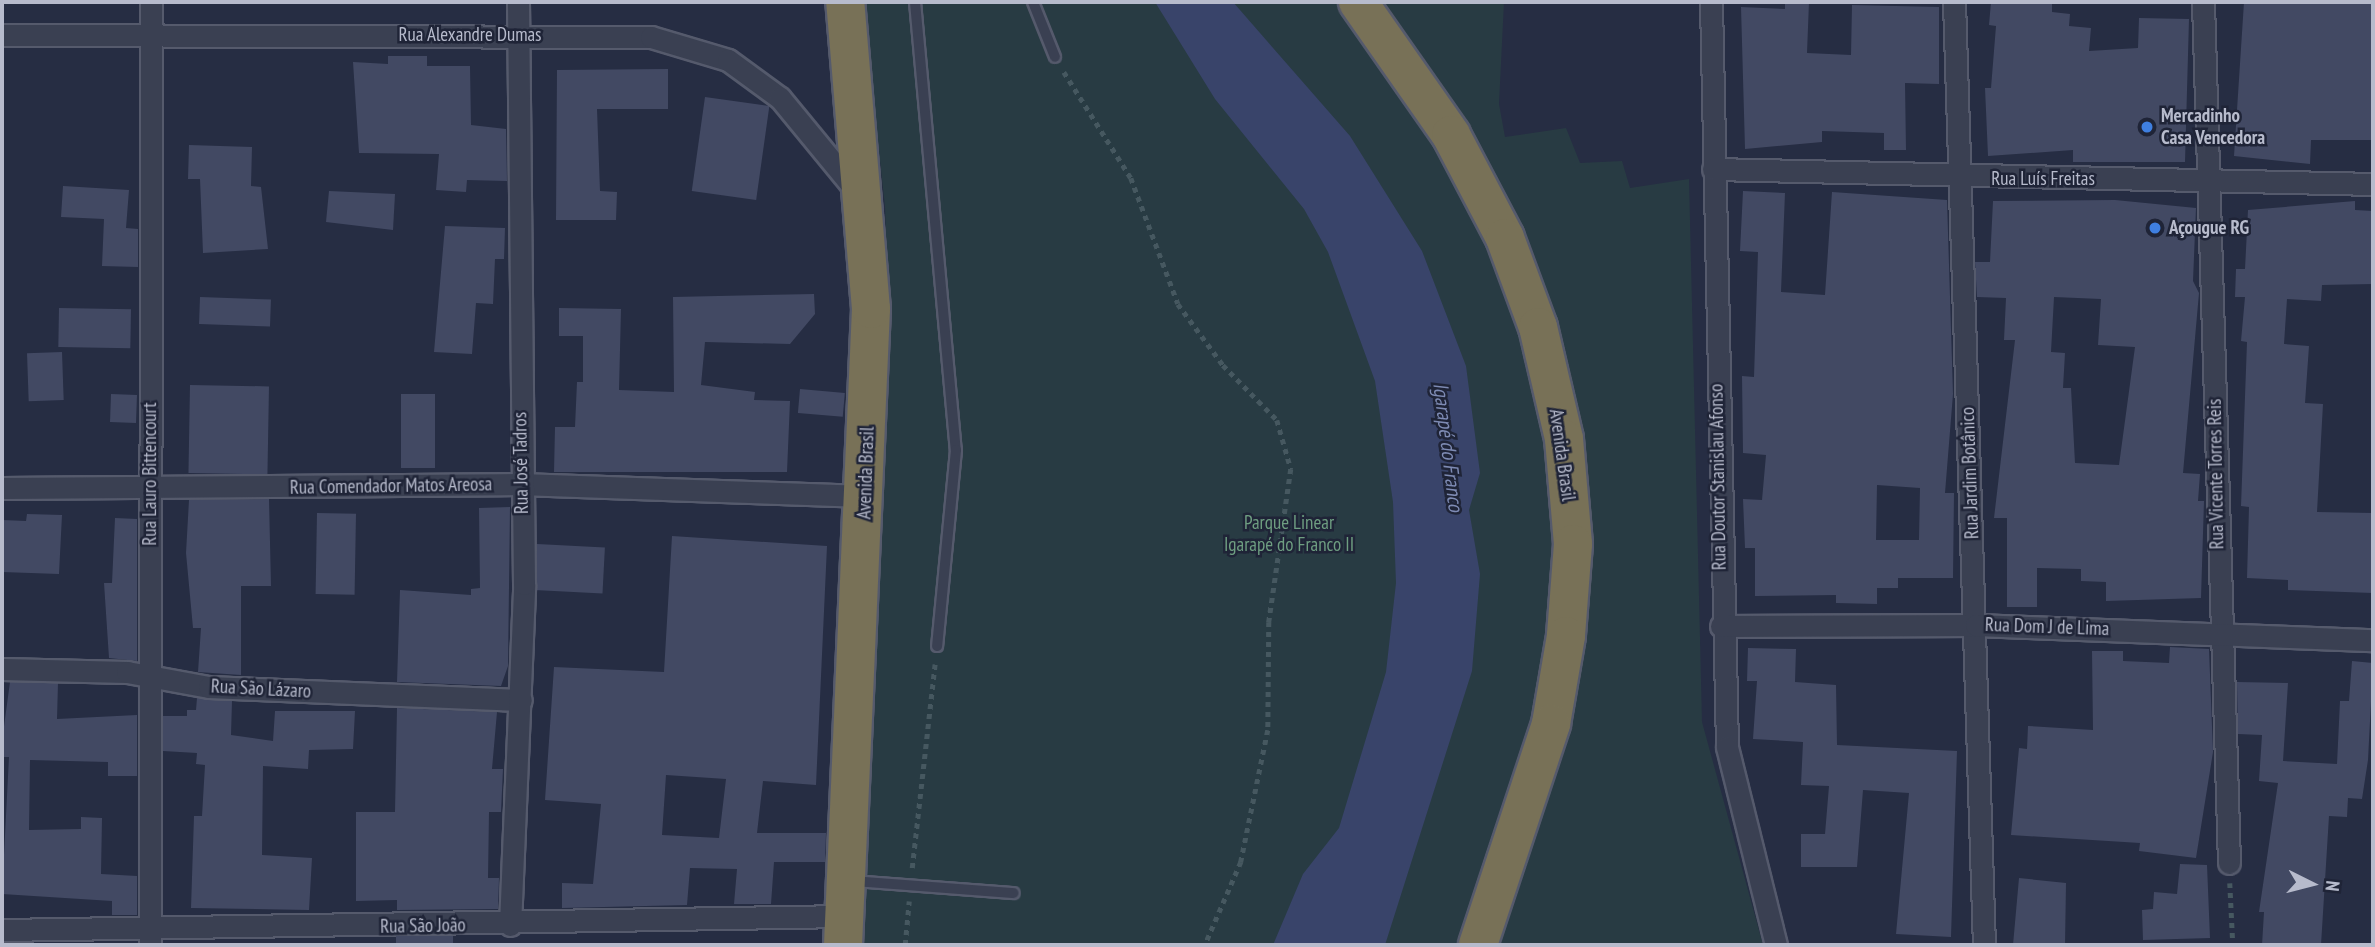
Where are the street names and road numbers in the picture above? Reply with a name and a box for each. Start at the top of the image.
street label: Rua Alexandre Dumas [398,24,542,46]
street label: Rua Luís Freitas [1991,168,2095,190]
street label: Rua Doutor Stanislau Afonso [1705,383,1731,571]
street label: Rua Vicente Torres Reis [2203,398,2229,550]
street label: Rua Lauro Bittencourt [139,402,161,546]
street label: Rua Jardim Botânico [1956,407,1984,539]
street label: Avenida Brasil [1544,408,1580,502]
street label: Rua José Tadros [509,411,533,515]
street label: Avenida Brasil [853,426,879,520]
street label: Rua Comendador Matos Areosa [289,473,493,499]
street label: Rua Dom J de Lima [1985,613,2109,641]
street label: Rua São Lázaro [210,675,312,703]
street label: Rua São João [380,914,466,938]

